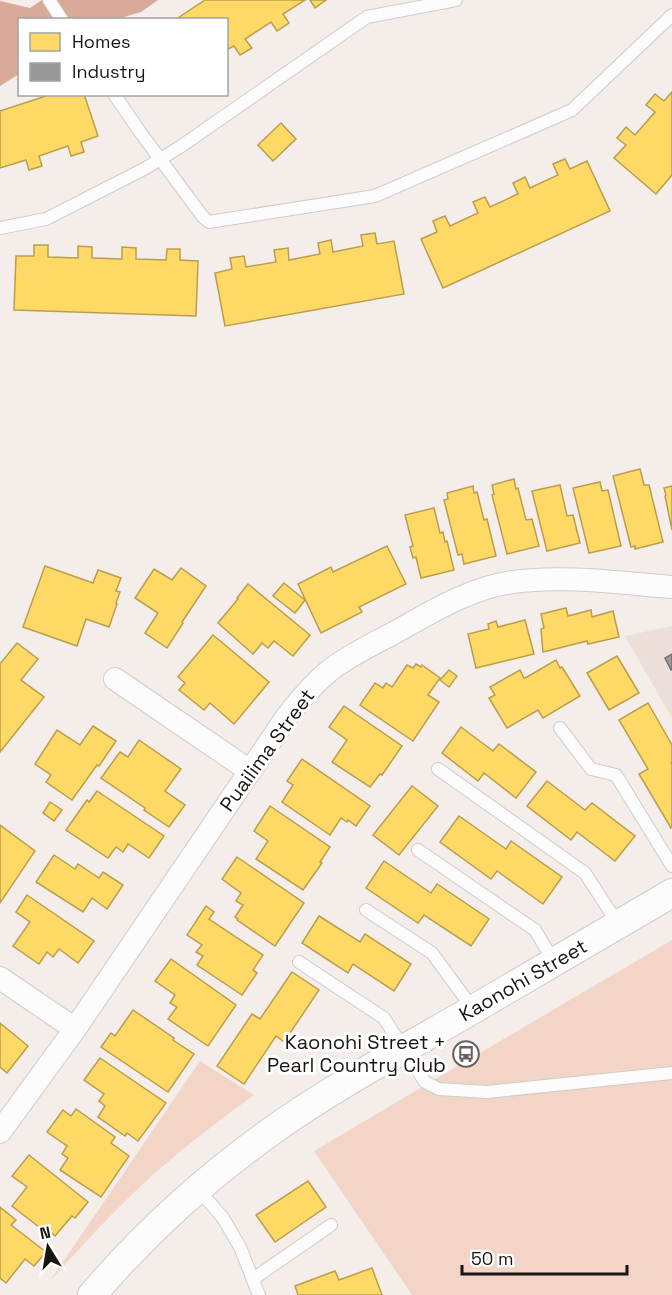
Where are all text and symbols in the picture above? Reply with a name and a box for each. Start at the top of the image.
legend [18,18,228,96]
text: Homes [72,30,131,53]
text: Industry [72,60,145,83]
street label: Puailima Street [214,684,320,816]
street label: Kaonohi Street [454,933,592,1027]
place label: Kaonohi Street + Pearl Country Club [267,1029,446,1078]
bus stop icon: Kaonohi Street + Pearl Country Club [451,1039,481,1069]
north arrow [18,1217,78,1277]
text: N [38,1221,53,1244]
scale bar [462,1238,627,1276]
text: 50 m [471,1247,513,1270]

